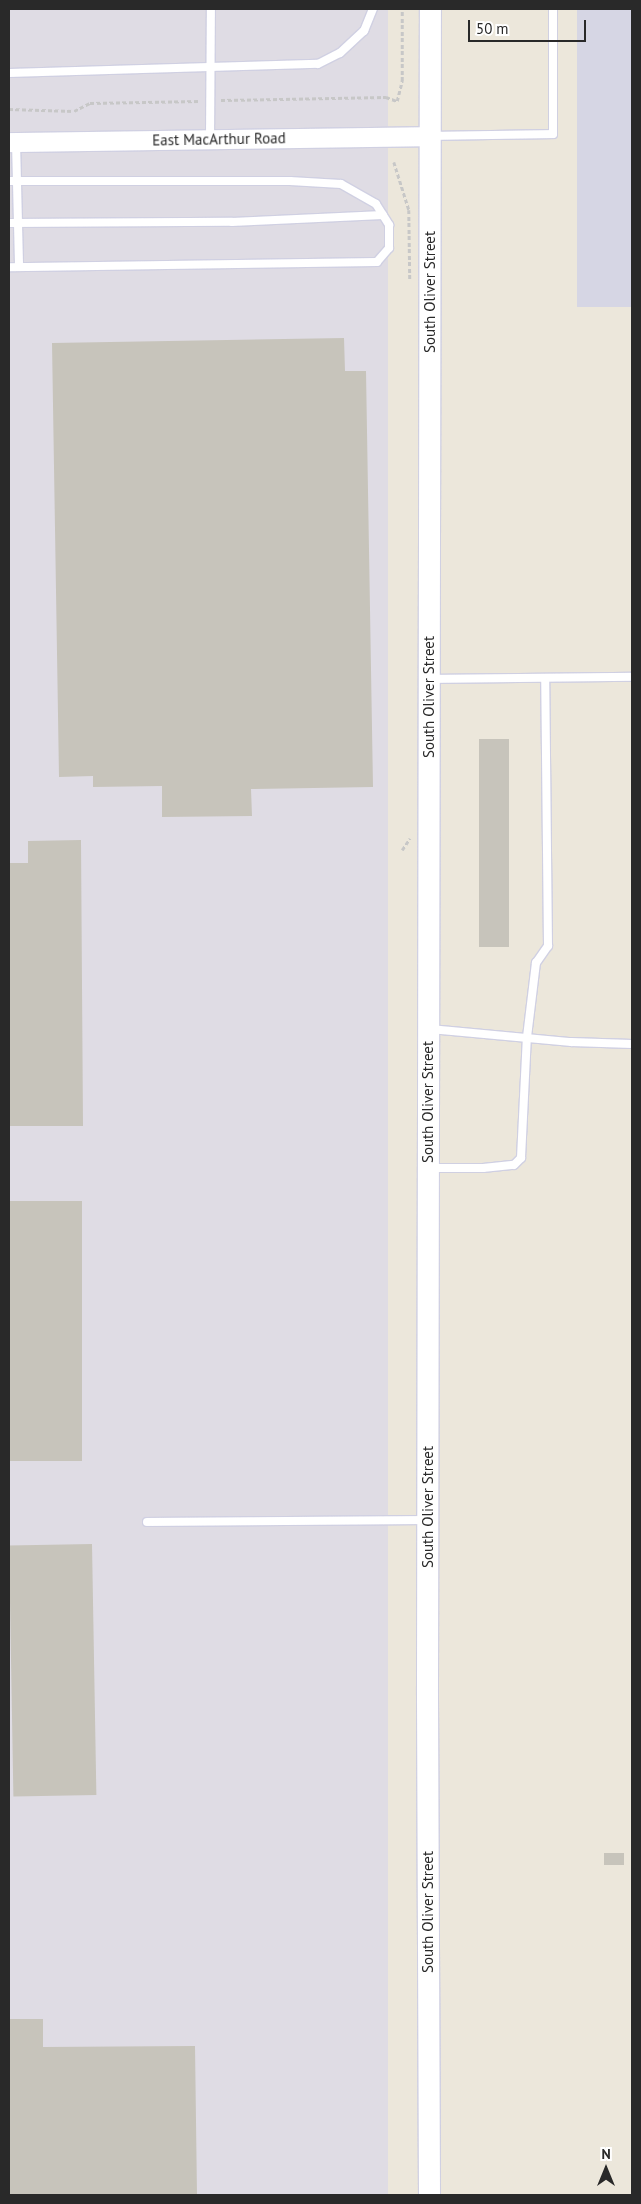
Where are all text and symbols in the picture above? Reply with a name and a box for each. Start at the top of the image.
scale bar [471,10,588,42]
text: 50 m [476,19,509,38]
street label: East MacArthur Road [152,129,286,149]
street label: South Oliver Street [421,231,439,353]
street label: South Oliver Street [420,636,438,758]
street label: South Oliver Street [419,1041,437,1163]
street label: South Oliver Street [419,1446,437,1568]
street label: South Oliver Street [419,1851,437,1973]
north arrow [581,2144,631,2194]
text: N [601,2145,611,2163]

